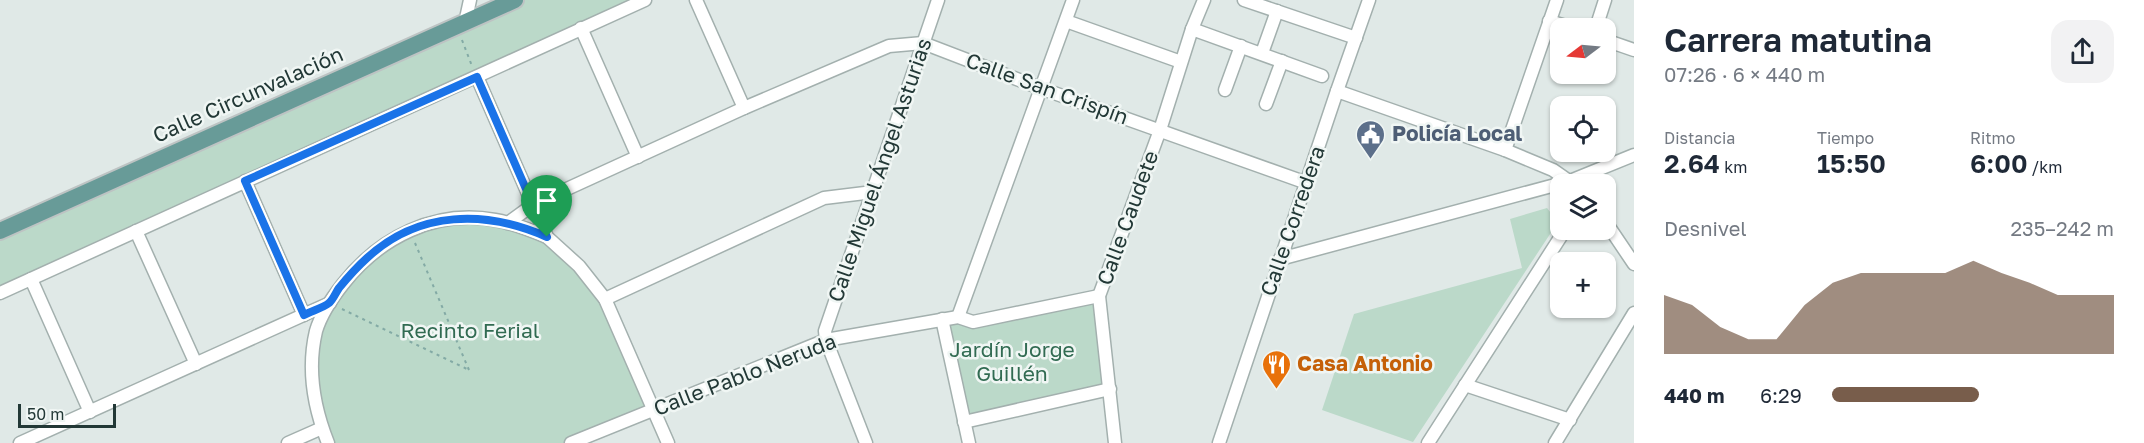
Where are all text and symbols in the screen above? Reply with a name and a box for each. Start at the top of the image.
north arrow [1550,18,1616,84]
map controls [1550,18,1616,318]
text: Carrera matutina [1664,20,1932,59]
button: share [2051,20,2114,83]
street label: Calle Miguel Ángel Asturias [822,34,936,305]
street label: Calle Circunvalación [148,40,347,148]
street label: Calle San Crispín [963,47,1132,130]
text: 07:26 · 6 × 440 m [1664,62,1825,86]
button: locate [1550,96,1616,162]
public building icon: Policía Local [1355,118,1387,160]
place label: Policía Local [1392,120,1522,146]
text: Distancia [1664,128,1735,148]
text: Tiempo [1817,128,1874,148]
text: Ritmo [1970,128,2015,148]
street label: Calle Corredera [1254,142,1330,299]
street label: Calle Caudete [1091,147,1163,289]
text: 2.64 [1664,148,1720,179]
text: 15:50 [1817,148,1886,179]
text: 6:00 [1970,148,2028,179]
text: km [1720,157,1747,177]
text: /km [2028,157,2062,177]
button: layers [1550,174,1616,240]
pin [521,175,572,237]
icon: arrive [530,184,563,217]
text: Desnivel [1664,216,1747,240]
text: 235–242 m [2010,216,2114,240]
button: + [1550,252,1616,318]
park label: Recinto Ferial [400,317,540,343]
street label: Calle Pablo Neruda [650,327,840,421]
park label: Jardín Jorge Guillén [949,336,1075,386]
restaurant icon: Casa Antonio [1260,348,1292,390]
place label: Casa Antonio [1297,350,1433,376]
text: 440 m [1664,383,1725,407]
text: 6:29 [1760,383,1802,407]
scale bar [18,401,116,428]
text: 50 m [27,404,64,424]

